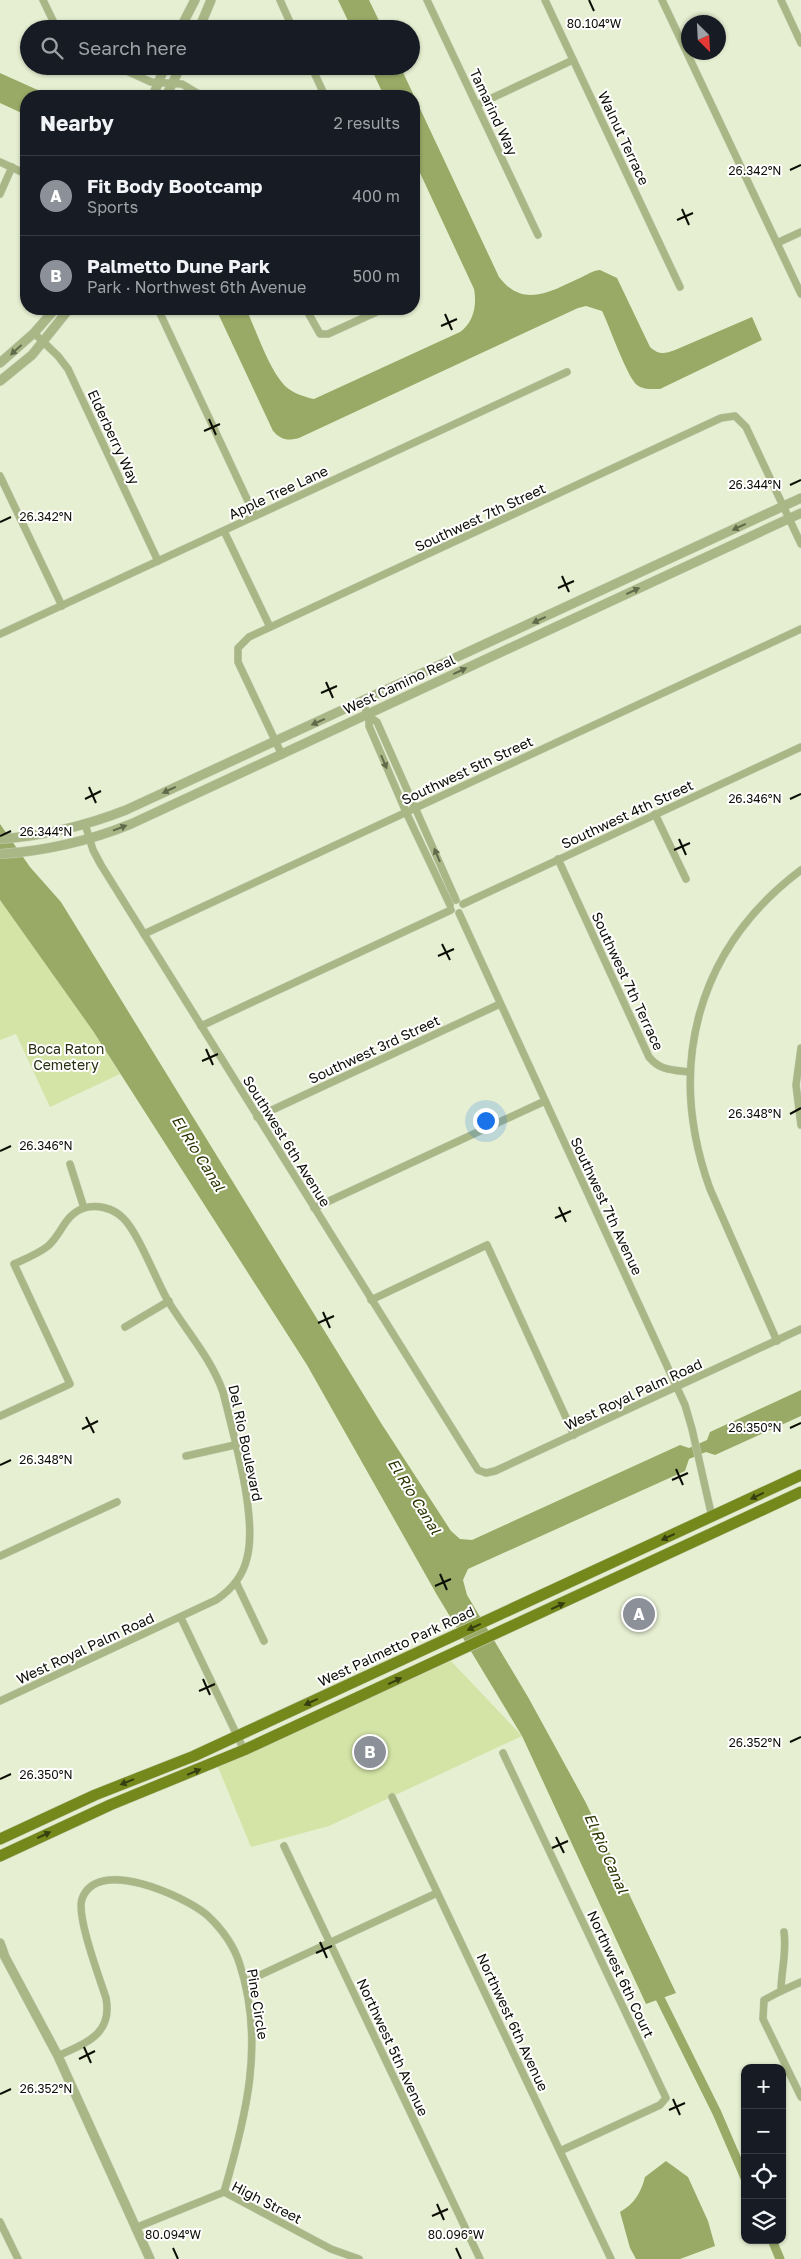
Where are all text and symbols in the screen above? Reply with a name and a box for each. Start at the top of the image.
north arrow [681,15,726,60]
text: 80.104°W [567,16,622,31]
search box [20,20,420,75]
icon: search [38,34,66,62]
text: Search here [78,36,187,59]
street label: Tamarind Way [466,66,522,158]
street label: Walnut Terrace [595,88,653,188]
text: Nearby [40,110,114,136]
text: 2 results [334,113,400,133]
text: 26.342°N [729,163,781,178]
text: Fit Body Bootcamp [87,174,262,197]
text: A [50,186,62,206]
text: 400 m [352,186,400,206]
text: Sports [87,197,138,217]
text: Palmetto Dune Park [87,254,270,277]
text: B [50,266,62,286]
text: 500 m [353,266,400,286]
text: Park · Northwest 6th Avenue [87,277,306,297]
one-way arrow [10,344,23,355]
street label: Elderberry Way [85,387,143,487]
street label: Apple Tree Lane [226,462,330,522]
text: 26.344°N [729,477,781,492]
street label: Southwest 7th Street [412,479,548,555]
text: 26.342°N [20,509,72,524]
one-way arrow [732,523,746,531]
one-way arrow [626,586,640,594]
one-way arrow [532,616,546,624]
street label: West Camino Real [340,651,458,717]
one-way arrow [452,666,467,675]
one-way arrow [311,718,325,726]
street label: Southwest 5th Street [399,732,535,808]
one-way arrow [381,755,389,769]
street label: Southwest 4th Street [558,776,696,852]
one-way arrow [162,787,176,795]
text: 26.346°N [728,791,782,806]
text: 26.344°N [20,824,72,839]
one-way arrow [113,824,128,832]
one-way arrow [433,847,441,862]
street label: Southwest 7th Terrace [588,909,668,1053]
street label: Southwest 3rd Street [306,1011,442,1087]
park label: Boca Raton Cemetery [28,1040,104,1073]
street label: Southwest 6th Avenue [240,1072,334,1210]
text: 26.348°N [728,1106,782,1121]
your location [473,1108,499,1134]
water label: El Rio Canal [169,1112,230,1195]
street label: Southwest 7th Avenue [568,1134,646,1278]
text: 26.346°N [19,1138,73,1153]
street label: West Royal Palm Road [561,1355,705,1433]
street label: Del Rio Boulevard [225,1383,267,1503]
text: 26.350°N [728,1420,782,1435]
text: 26.348°N [19,1452,73,1467]
water label: El Rio Canal [385,1455,446,1538]
one-way arrow [750,1492,764,1500]
one-way arrow [660,1533,675,1542]
pin: A [623,1595,655,1633]
one-way arrow [551,1601,565,1609]
street label: West Palmetto Park Road [315,1602,477,1690]
street label: West Royal Palm Road [13,1609,157,1687]
one-way arrow [467,1623,481,1631]
one-way arrow [388,1677,402,1685]
one-way arrow [304,1698,318,1706]
pin: B [354,1733,386,1771]
text: 26.352°N [729,1735,781,1750]
text: 26.350°N [19,1767,73,1782]
one-way arrow [187,1768,202,1776]
one-way arrow [119,1778,134,1786]
water label: El Rio Canal [581,1810,633,1897]
one-way arrow [37,1831,51,1839]
street label: Northwest 6th Court [584,1908,658,2040]
street label: Northwest 6th Avenue [474,1950,552,2094]
street label: Pine Circle [244,1967,272,2041]
street label: Northwest 5th Avenue [354,1975,432,2119]
map controls [741,2064,786,2244]
button: + [741,2064,786,2109]
text: 26.352°N [20,2081,72,2096]
button: − [741,2109,786,2154]
button: locate [741,2154,786,2199]
street label: High Street [229,2177,305,2227]
button: layers [741,2199,786,2244]
text: 80.094°W [145,2227,201,2242]
text: 80.096°W [428,2227,485,2242]

